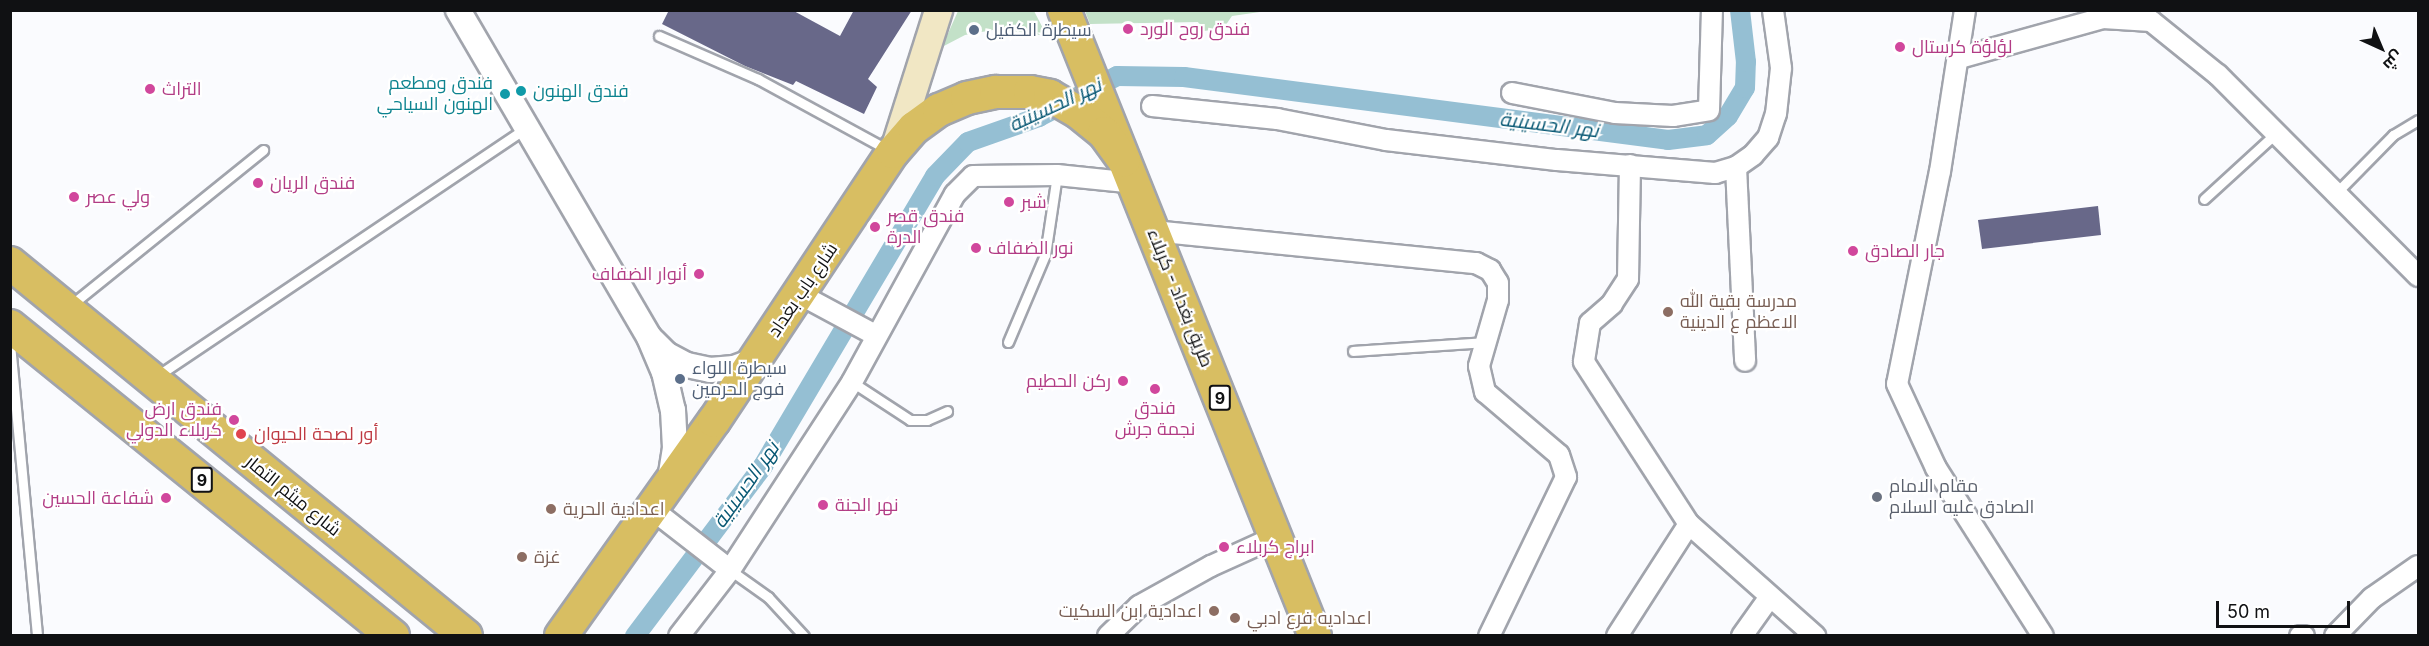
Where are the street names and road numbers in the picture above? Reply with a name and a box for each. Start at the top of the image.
street label: طريق بغداد - كربلاء [1142,226,1218,370]
street label: شارع باب بغداد [764,239,842,341]
road number: 9 [1208,385,1232,411]
street label: شارع ميثم التمار [241,451,345,541]
road number: 9 [190,467,214,493]

